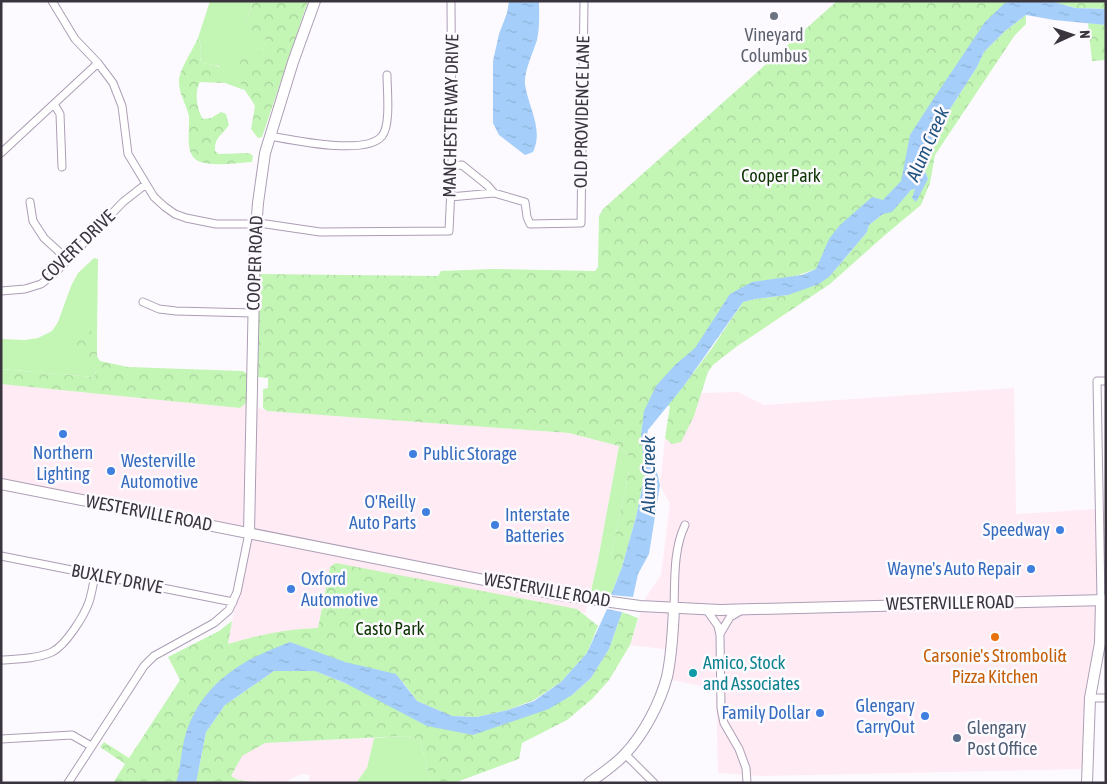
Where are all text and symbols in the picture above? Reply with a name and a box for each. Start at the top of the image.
marker: Vineyard Columbus [768,10,780,22]
north arrow [1047,10,1097,60]
place label: Vineyard Columbus [741,24,807,66]
text: N [1077,30,1093,39]
street label: MANCHESTER WAY DRIVE [439,34,462,198]
street label: OLD PROVIDENCE LANE [570,35,593,188]
water label: Alum Creek [901,103,953,185]
park label: Cooper Park [741,165,821,186]
street label: COVERT DRIVE [37,205,119,286]
street label: COOPER ROAD [242,215,267,311]
marker: Northern Lighting [57,428,69,440]
water label: Alum Creek [637,435,659,515]
place label: Northern Lighting [33,442,93,484]
place label: Public Storage [423,443,517,464]
marker: Public Storage [407,448,419,460]
place label: Westerville Automotive [121,450,198,492]
marker: Westerville Automotive [105,465,117,477]
street label: WESTERVILLE ROAD [84,490,214,535]
place label: O'Reilly Auto Parts [349,491,416,533]
place label: Interstate Batteries [505,504,570,546]
marker: O'Reilly Auto Parts [420,506,432,518]
marker: Interstate Batteries [489,519,501,531]
place label: Speedway [983,519,1050,540]
marker: Speedway [1054,524,1066,536]
place label: Wayne's Auto Repair [888,558,1022,579]
street label: BUXLEY DRIVE [70,559,165,598]
marker: Wayne's Auto Repair [1025,563,1037,575]
place label: Oxford Automotive [301,568,378,610]
street label: WESTERVILLE ROAD [482,568,612,611]
marker: Oxford Automotive [285,583,297,595]
street label: WESTERVILLE ROAD [886,591,1014,614]
park label: Casto Park [356,618,424,639]
marker: Carsonie's Stromboli& Pizza Kitchen [989,631,1001,643]
place label: Carsonie's Stromboli& Pizza Kitchen [923,645,1067,687]
place label: Amico, Stock and Associates [703,652,800,694]
marker: Amico, Stock and Associates [687,667,699,679]
place label: Glengary CarryOut [855,695,915,737]
place label: Family Dollar [721,702,811,723]
marker: Family Dollar [814,707,826,719]
marker: Glengary CarryOut [919,710,931,722]
place label: Glengary Post Office [967,717,1037,759]
marker: Glengary Post Office [951,732,963,744]

